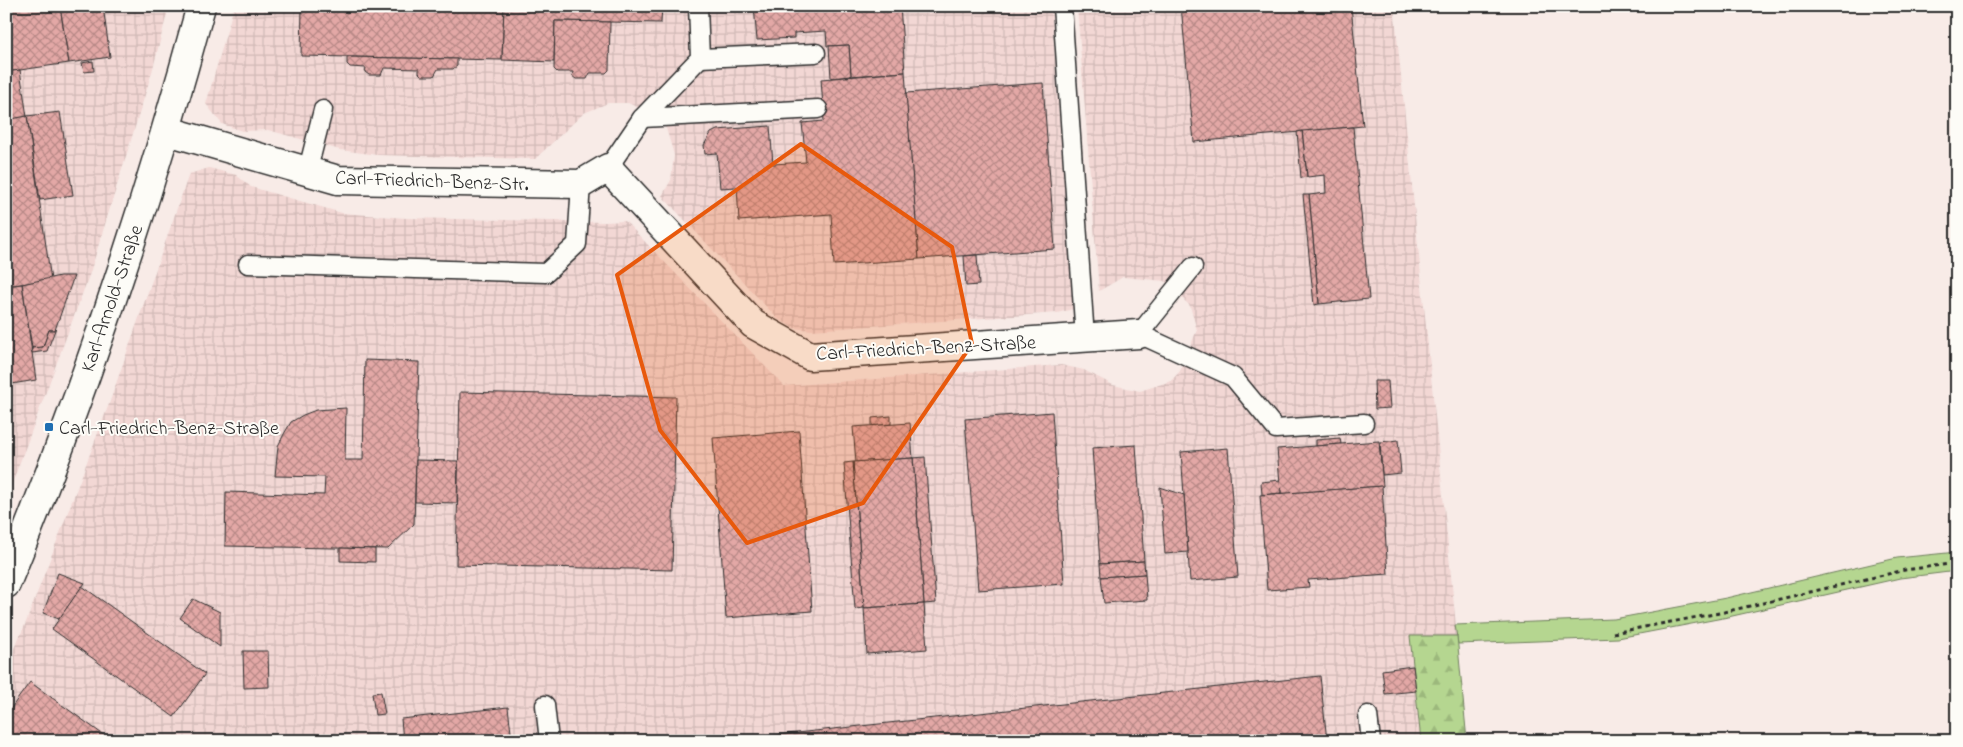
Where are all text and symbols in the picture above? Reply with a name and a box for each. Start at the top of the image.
street label: Carl-Friedrich-Benz-Str. [335,165,529,200]
street label: Karl-Arnold-Straße [75,221,152,376]
street label: Carl-Friedrich-Benz-Straße [816,329,1037,370]
place label: Carl-Friedrich-Benz-Straße [59,415,279,444]
marker: Carl-Friedrich-Benz-Straße [43,421,55,433]

